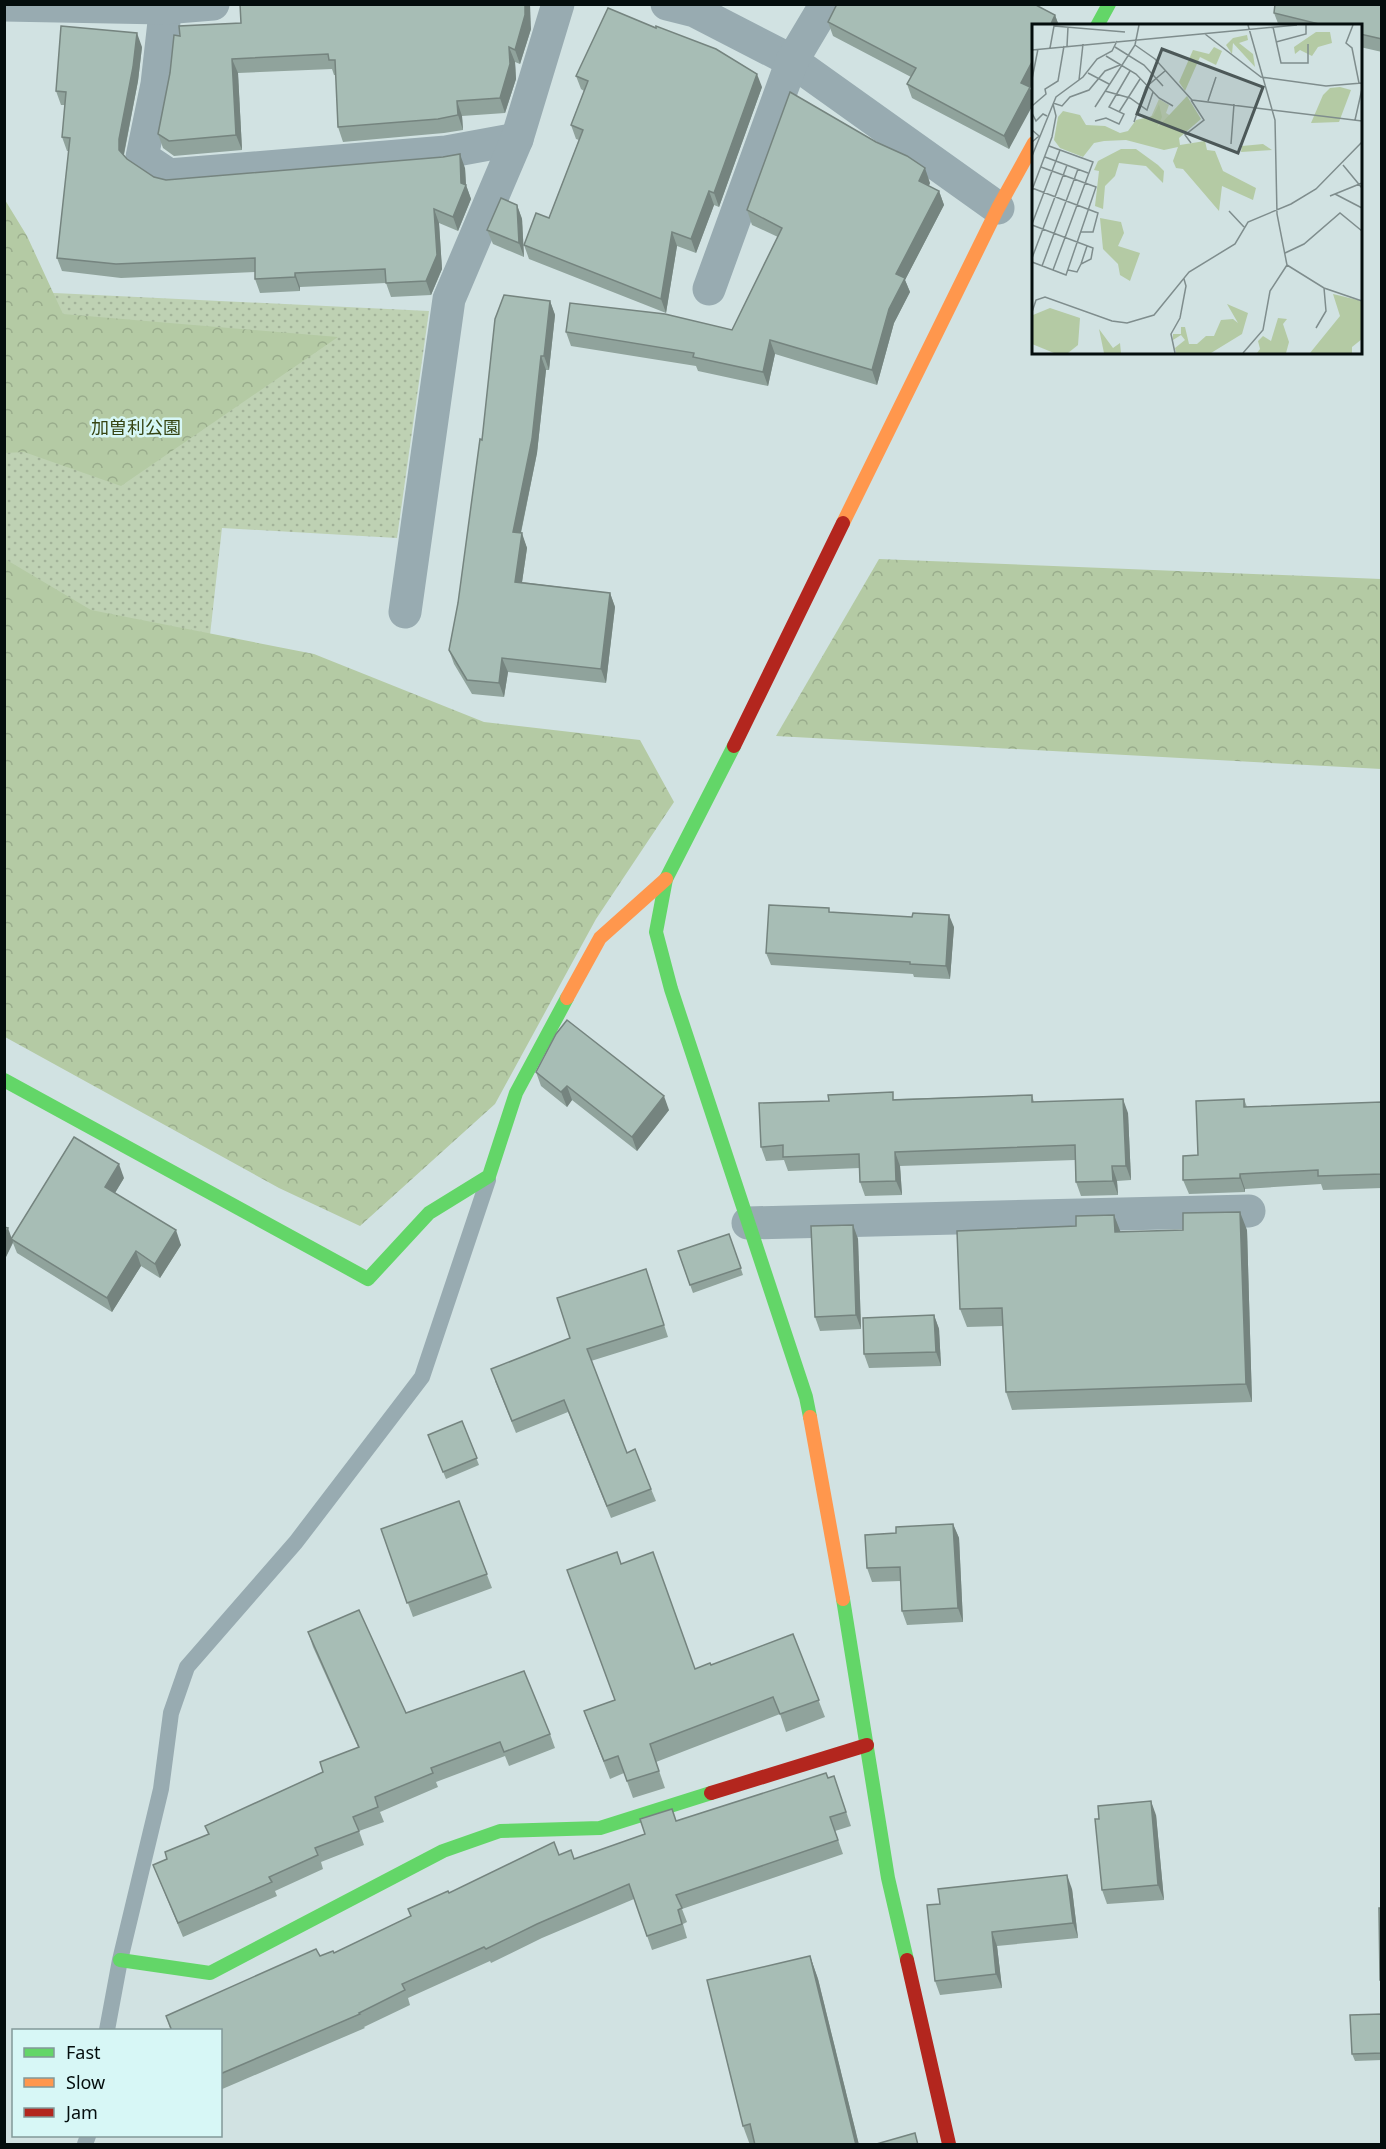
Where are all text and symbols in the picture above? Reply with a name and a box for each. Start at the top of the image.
inset map [1032,24,1362,354]
park label: 加曽利公園 [91,415,181,439]
legend [12,2029,222,2137]
text: Fast [66,2040,101,2064]
text: Slow [66,2070,105,2094]
text: Jam [64,2100,98,2124]

